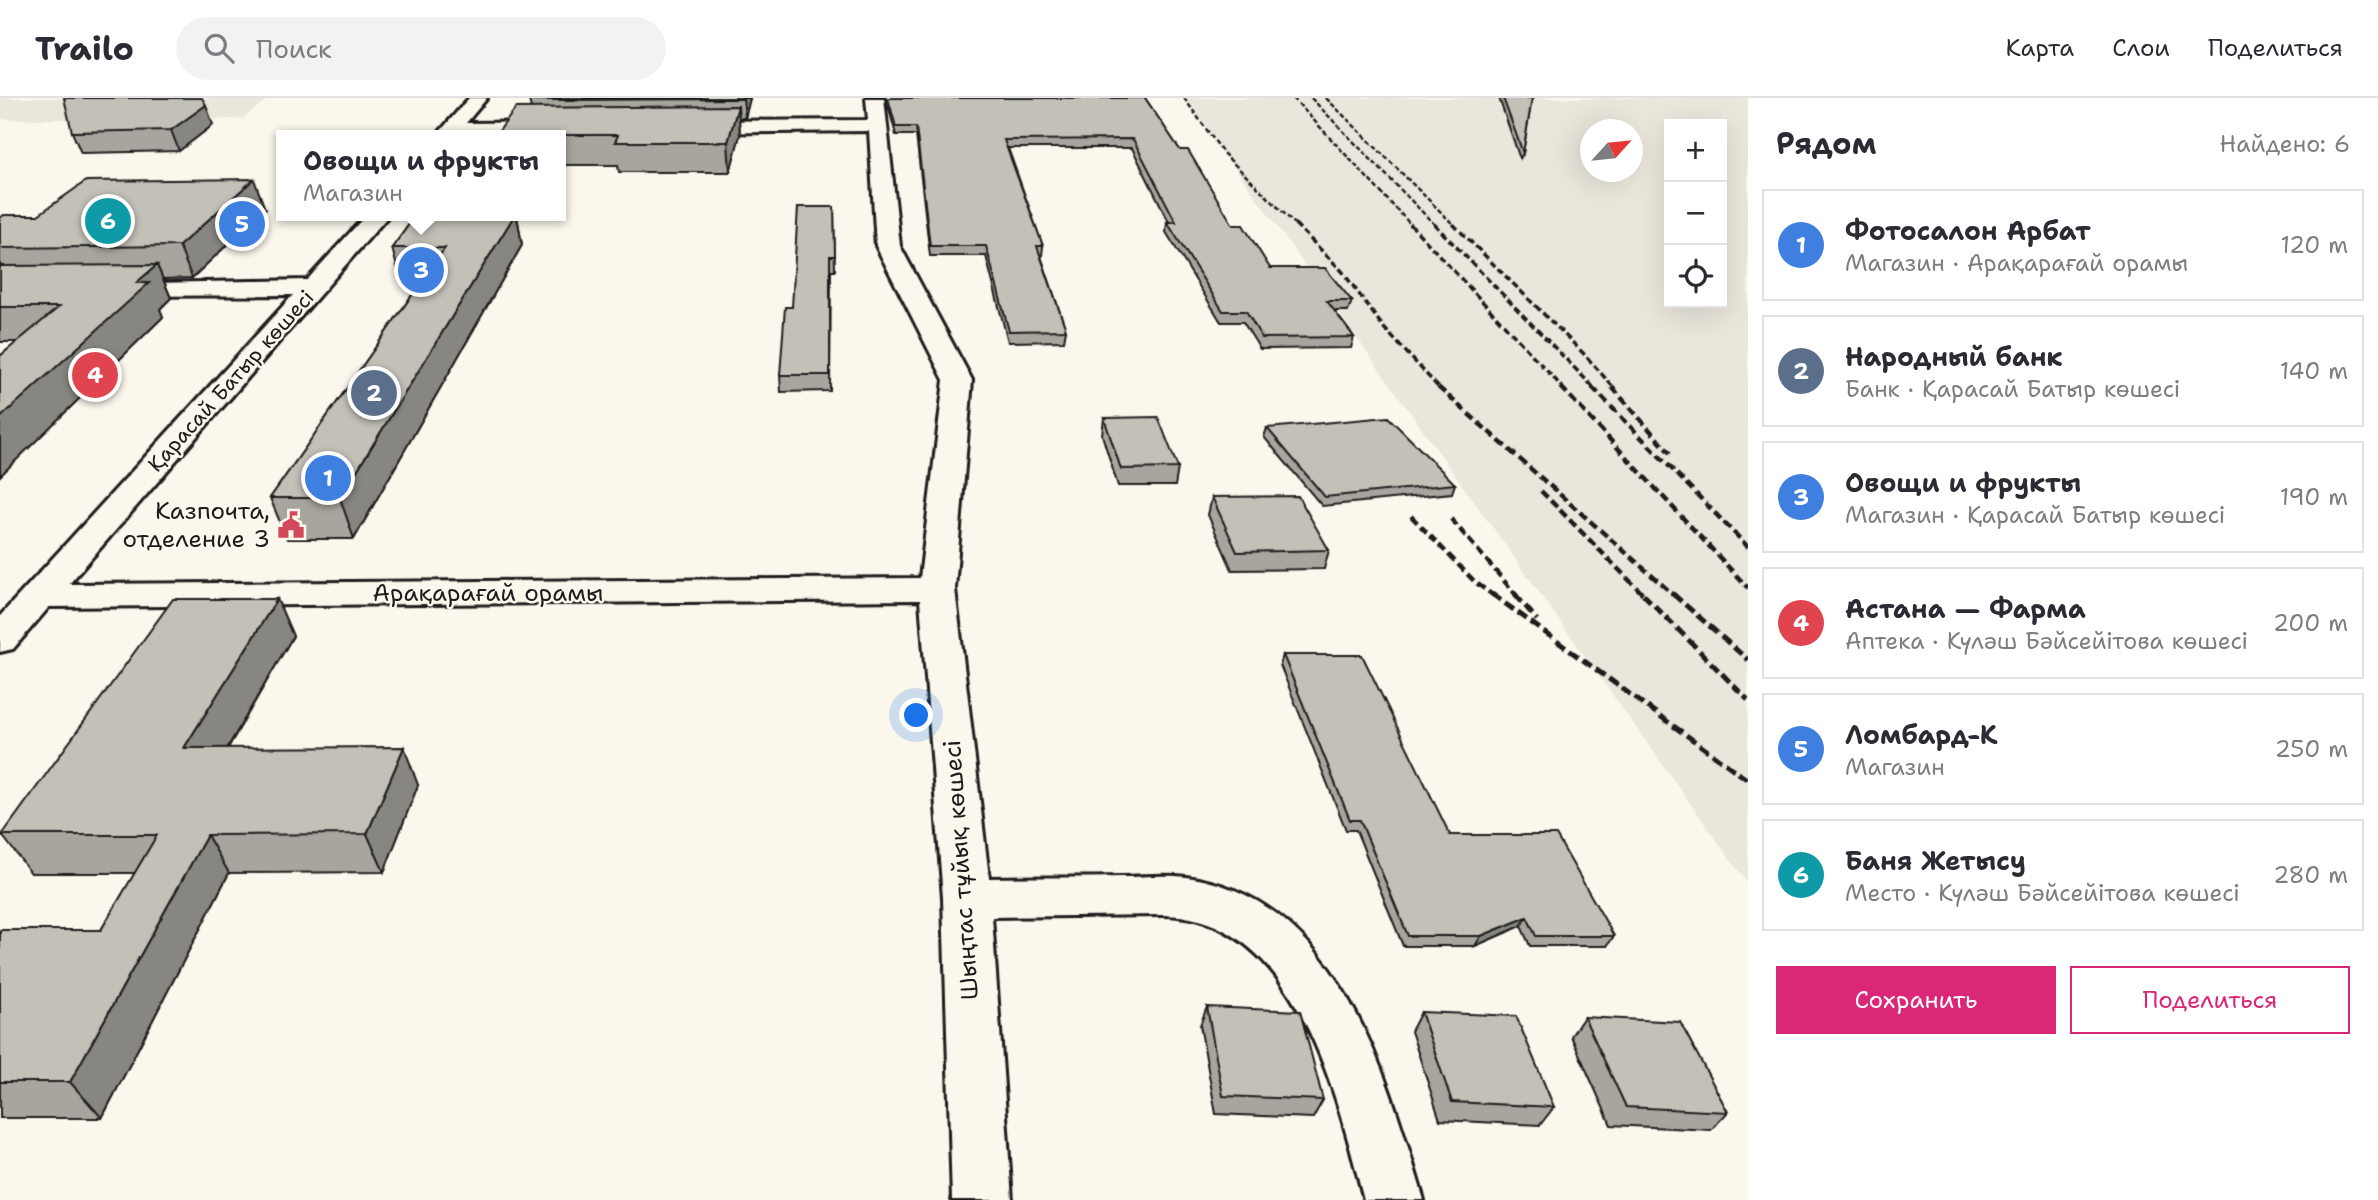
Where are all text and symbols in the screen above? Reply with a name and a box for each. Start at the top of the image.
search box [176,17,666,80]
text: Trailo [35,26,134,71]
icon: search [200,29,238,67]
text: Поиск [256,31,332,66]
text: Карта [2006,32,2074,64]
text: Слои [2112,32,2170,64]
text: Поделиться [2208,32,2343,64]
north arrow [1580,119,1643,182]
map controls [1664,119,1727,308]
button: + [1664,119,1727,182]
text: Рядом [1776,123,1876,164]
text: Найдено: 6 [2220,129,2350,159]
popup [276,130,566,221]
text: Овощи и фрукты [303,143,539,178]
text: Магазин [303,178,403,208]
button: − [1664,182,1727,245]
pin: 6 [85,195,131,247]
pin: 5 [219,198,265,250]
text: Фотосалон Арбат [1845,213,2091,248]
text: 1 [1796,230,1806,260]
text: 120 m [2280,230,2348,260]
pin: 3 [398,244,444,296]
button: locate [1664,245,1727,308]
text: Магазин · Арақарағай орамы [1845,248,2188,278]
street label: Қарасай Батыр көшесі [142,284,320,478]
text: Народный банк [1845,339,2063,374]
pin: 4 [72,349,118,401]
text: 2 [1793,356,1809,386]
text: 140 m [2280,356,2348,386]
pin: 2 [351,367,397,419]
text: Банк · Қарасай Батыр көшесі [1845,374,2180,404]
pin: 1 [305,452,351,504]
text: Овощи и фрукты [1845,465,2081,500]
text: 3 [1793,482,1809,512]
text: 190 m [2280,482,2348,512]
place label: Казпочта, отделение 3 [122,495,270,555]
text: Магазин · Қарасай Батыр көшесі [1845,500,2225,530]
public building icon: Казпочта, отделение 3 [276,510,306,540]
street label: Арақарағай орамы [373,577,603,609]
text: Астана — Фарма [1845,591,2086,626]
text: 4 [1793,608,1809,638]
text: 200 m [2273,608,2348,638]
text: Аптека · Күләш Бәйсейітова көшесі [1845,626,2248,656]
your location [899,698,933,732]
text: Ломбард-К [1845,717,1997,752]
text: 5 [1794,734,1808,764]
text: 250 m [2275,734,2348,764]
street label: Шыңтас тұйық көшесі [936,739,986,1001]
text: Магазин [1845,752,1945,782]
text: Баня Жетысу [1845,843,2026,878]
text: 6 [1793,860,1809,890]
text: 280 m [2273,860,2348,890]
text: Место · Күләш Бәйсейітова көшесі [1845,878,2240,908]
button: Сохранить [1776,966,2056,1034]
button: Поделиться [2070,966,2350,1034]

